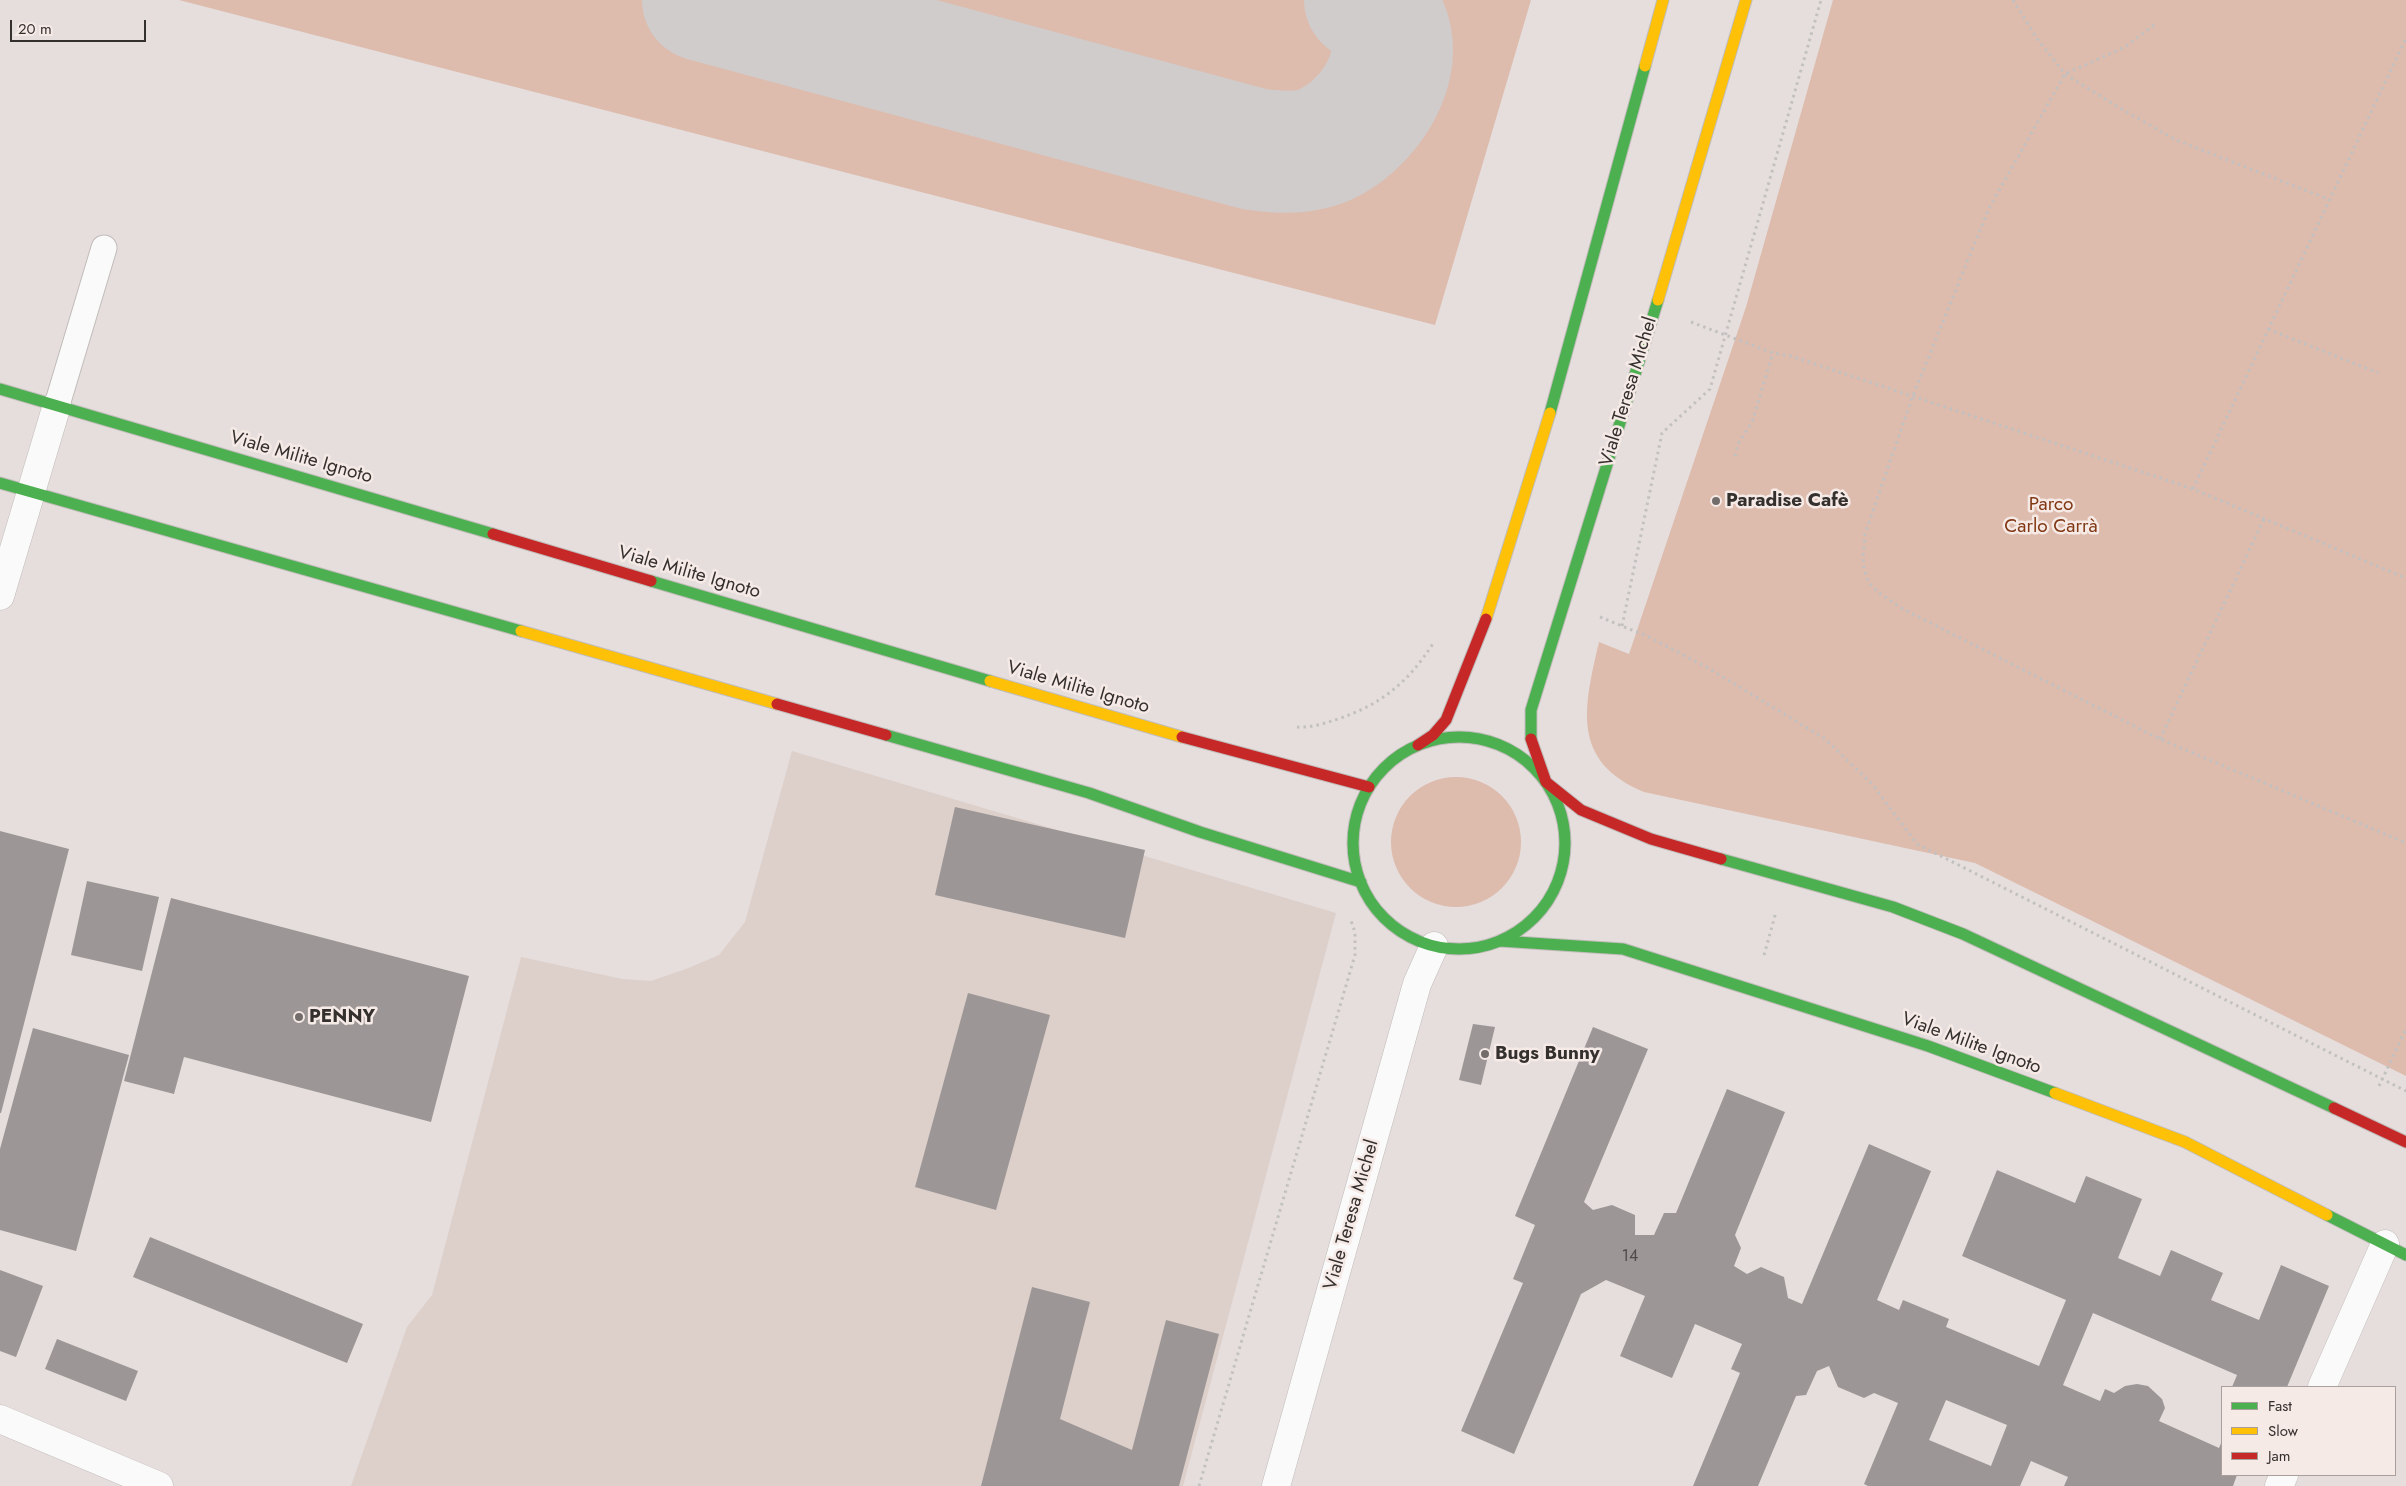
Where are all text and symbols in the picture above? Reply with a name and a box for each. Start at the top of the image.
scale bar [12,10,149,42]
text: 20 m [18,18,52,40]
street label: Viale Teresa Michel [1595,314,1663,470]
street label: Viale Milite Ignoto [227,427,375,489]
place label: Paradise Cafè [1726,490,1849,512]
park label: Parco Carlo Carrà [2004,494,2098,538]
marker: Paradise Cafè [1710,495,1722,507]
street label: Viale Milite Ignoto [615,542,763,604]
street label: Viale Milite Ignoto [1004,657,1152,719]
place label: PENNY [309,1006,375,1028]
street label: Viale Milite Ignoto [1898,1008,2044,1080]
marker: PENNY [293,1011,305,1023]
place label: Bugs Bunny [1495,1043,1600,1065]
marker: Bugs Bunny [1479,1048,1491,1060]
street label: Viale Teresa Michel [1320,1137,1384,1293]
house number: 14 [1622,1247,1638,1267]
legend [2221,1386,2396,1476]
text: Fast [2268,1395,2292,1417]
text: Slow [2268,1420,2298,1442]
text: Jam [2268,1445,2291,1467]

